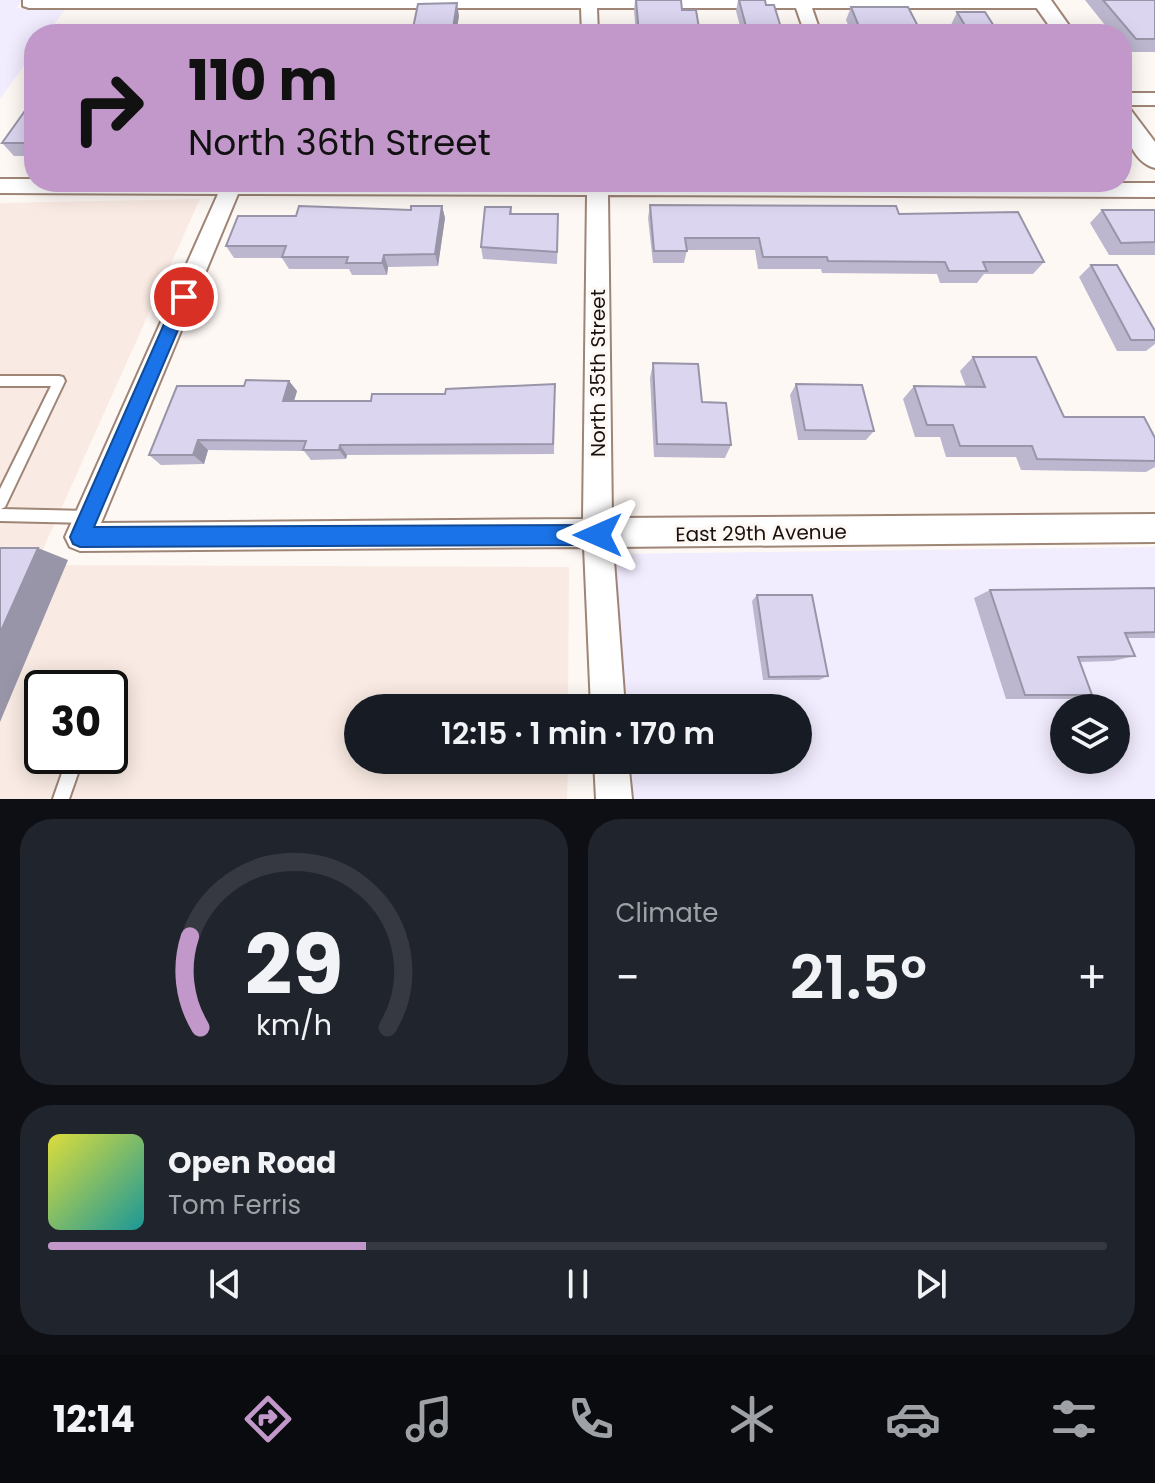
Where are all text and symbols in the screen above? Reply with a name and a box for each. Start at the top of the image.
text: 110 m [188,41,338,120]
icon: right [56,56,160,160]
text: North 36th Street [188,117,491,168]
pin [150,263,218,331]
icon: arrive [162,275,206,319]
street label: North 35th Street [584,289,612,457]
position arrow [556,493,640,577]
street label: East 29th Avenue [675,518,847,548]
speed limit sign: 30 [24,670,128,774]
map controls [1050,694,1130,774]
button: layers [1050,694,1130,774]
text: 12:15 · 1 min · 170 m [441,712,715,755]
text: Climate [616,895,718,931]
text: 29 [244,907,343,1023]
text: 21.5° [790,936,927,1020]
text: − [616,947,640,1008]
text: + [1077,947,1107,1008]
text: km/h [256,1005,332,1045]
text: Open Road [168,1141,336,1184]
text: Tom Ferris [168,1187,301,1223]
icon: previous [203,1262,247,1306]
icon: pause [556,1262,600,1306]
icon: next [909,1262,953,1306]
icon: directions [240,1391,296,1447]
icon: music [401,1391,457,1447]
icon: phone [563,1391,619,1447]
icon: climate [724,1391,780,1447]
icon: car [885,1391,941,1447]
icon: filters [1046,1391,1102,1447]
text: 12:14 [53,1394,135,1445]

